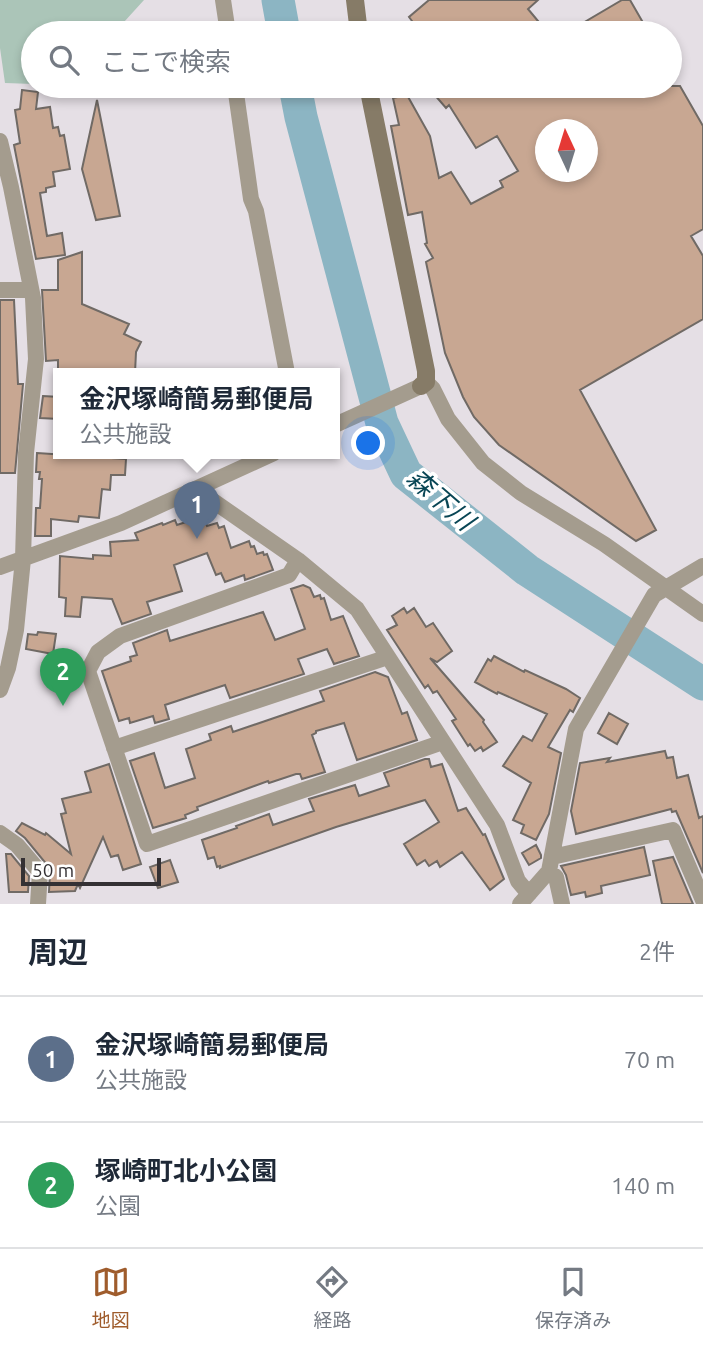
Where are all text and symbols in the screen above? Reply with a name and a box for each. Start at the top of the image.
search box [21,21,682,98]
icon: search [45,41,83,79]
text: ここで検索 [101,47,231,76]
north arrow [535,119,598,182]
popup [53,368,340,459]
text: 金沢塚崎簡易郵便局 [79,384,314,413]
text: 公共施設 [79,421,171,446]
your location [351,426,385,460]
water label: 森下川 [402,462,482,537]
pin: 1 [174,481,220,539]
pin: 2 [40,648,86,706]
scale bar [21,855,161,887]
text: 50 m [32,859,74,881]
text: 周辺 [28,935,88,969]
text: 2件 [639,939,675,964]
text: 金沢塚崎簡易郵便局 [95,1030,329,1059]
text: 1 [45,1047,57,1072]
text: 70 m [624,1047,675,1072]
text: 公共施設 [95,1067,187,1092]
text: 塚崎町北小公園 [95,1156,277,1185]
text: 2 [45,1173,57,1198]
text: 140 m [611,1173,675,1198]
text: 公園 [95,1193,141,1218]
tab: 地図 [92,1263,130,1332]
tab: 経路 [313,1263,351,1332]
tab: 保存済み [535,1263,611,1332]

